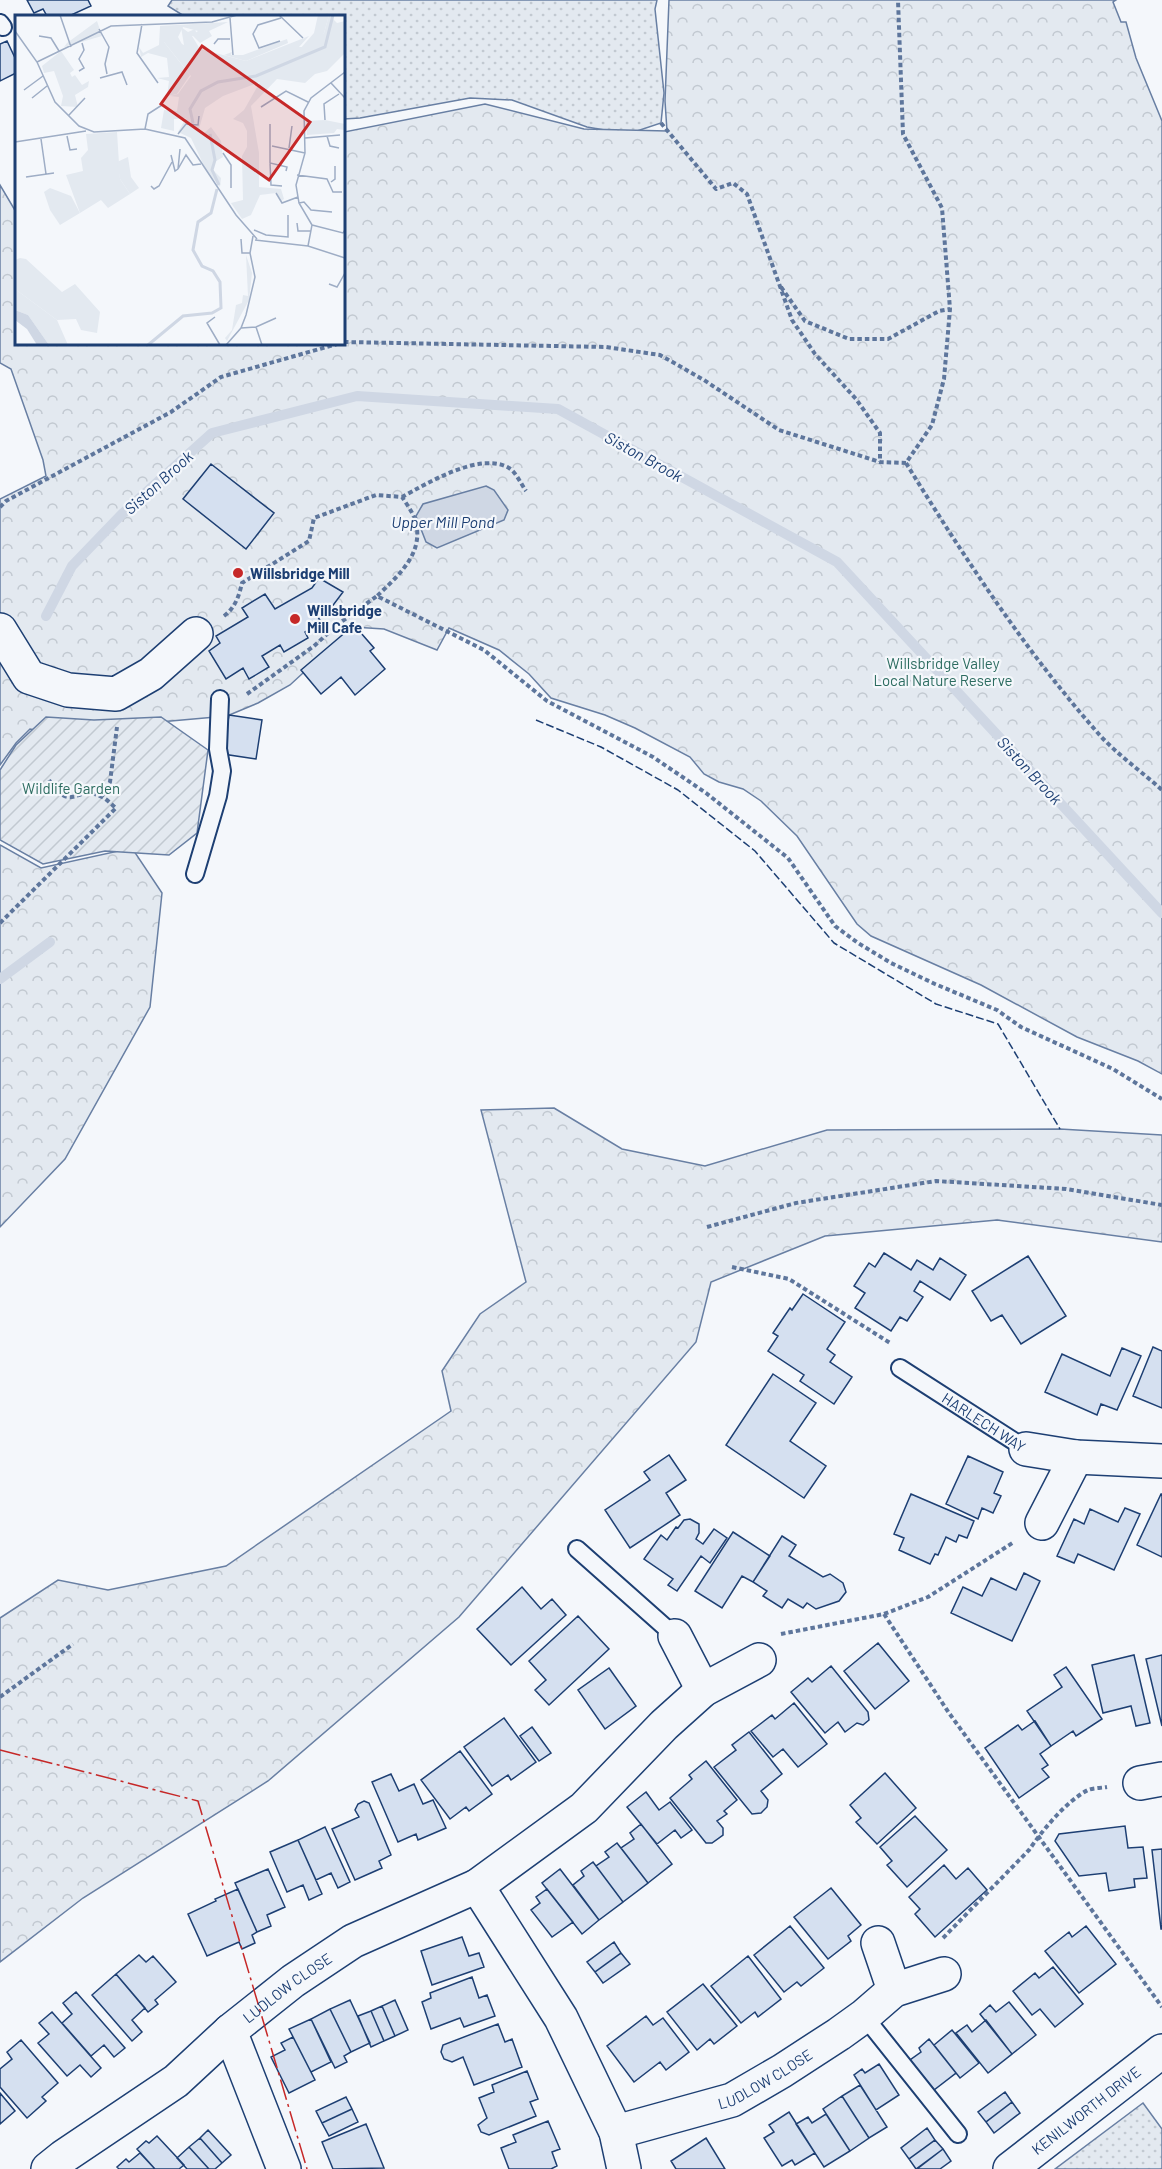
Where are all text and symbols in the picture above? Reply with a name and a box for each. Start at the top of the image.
inset map [15,15,345,345]
water label: Siston Brook [602,427,686,485]
water label: Siston Brook [120,446,196,518]
water label: Upper Mill Pond [391,512,495,531]
place label: Willsbridge Mill [250,564,350,582]
marker: Willsbridge Mill [231,566,245,580]
place label: Willsbridge Mill Cafe [307,601,382,636]
marker: Willsbridge Mill Cafe [288,612,302,626]
park label: Willsbridge Valley Local Nature Reserve [873,654,1013,689]
water label: Siston Brook [994,732,1066,808]
park label: Wildlife Garden [22,779,120,797]
street label: HARLECH WAY [939,1389,1029,1456]
street label: LUDLOW CLOSE [239,1949,335,2026]
street label: LUDLOW CLOSE [716,2045,815,2113]
street label: KENILWORTH DRIVE [1028,2062,1144,2158]

